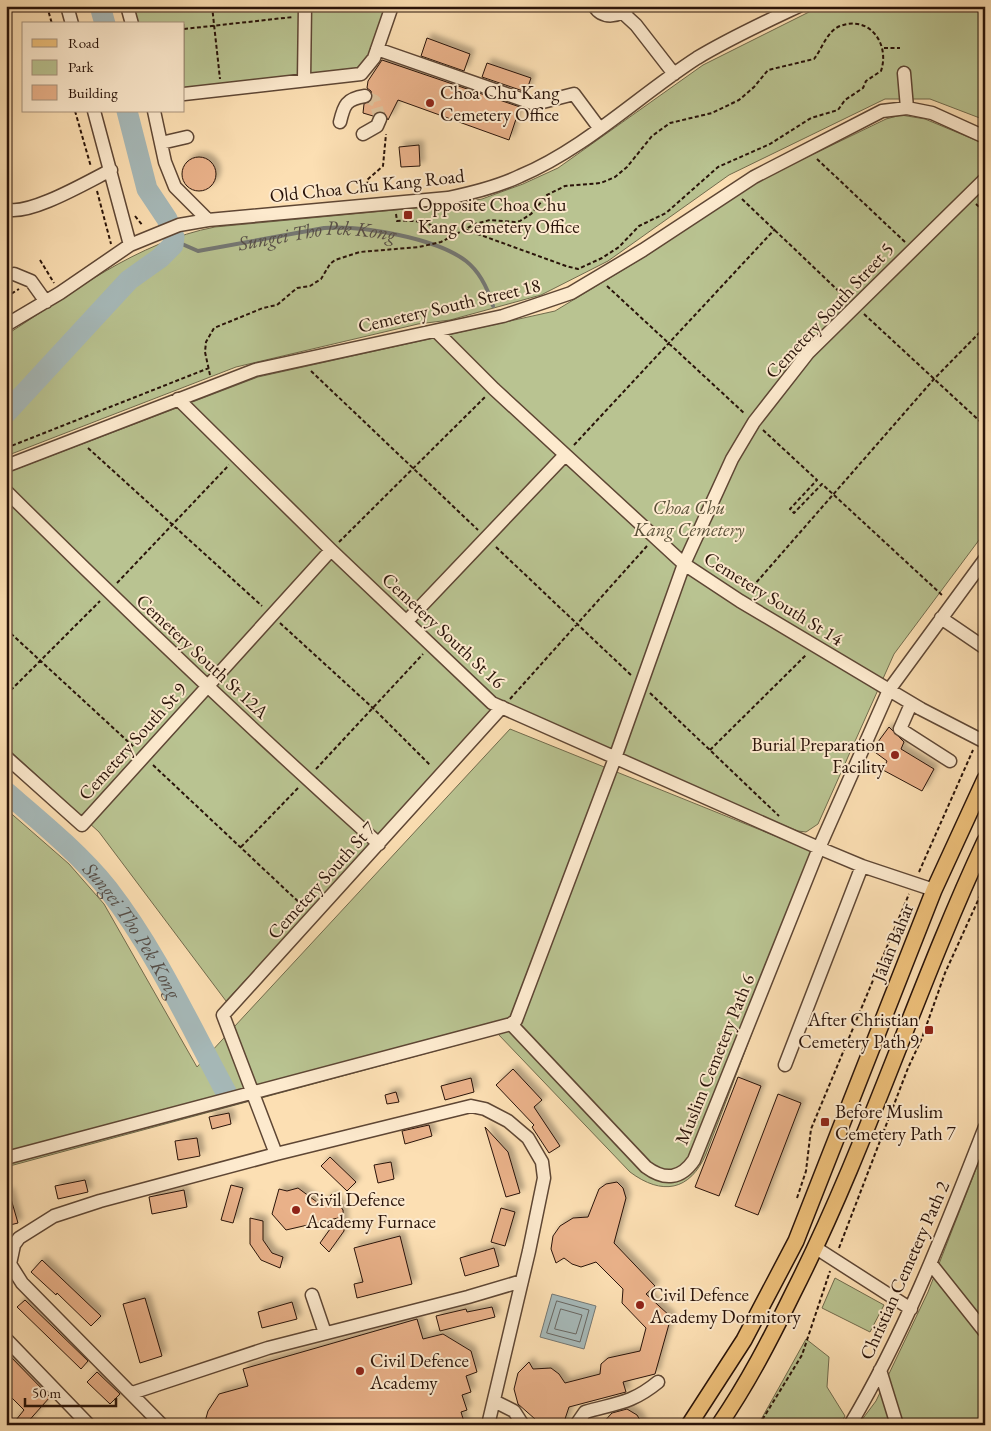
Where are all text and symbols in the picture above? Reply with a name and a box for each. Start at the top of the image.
legend [22,22,185,112]
text: Road [68,33,100,52]
text: Park [68,57,95,76]
place label: Choa Chu Kang Cemetery Office [440,80,560,127]
text: Building [68,83,118,102]
marker: Choa Chu Kang Cemetery Office [424,97,436,109]
street label: Old Choa Chu Kang Road [268,163,466,208]
place label: Opposite Choa Chu Kang Cemetery Office [418,192,580,239]
marker: Opposite Choa Chu Kang Cemetery Office [402,209,414,221]
water label: Sungei Tho Pek Kong [235,214,399,257]
street label: Cemetery South Street 5 [760,237,899,384]
street label: Cemetery South Street 18 [355,272,543,339]
park label: Choa Chu Kang Cemetery [633,495,745,542]
street label: Cemetery South St 14 [699,546,849,652]
street label: Cemetery South St 16 [377,567,511,694]
street label: Cemetery South St 12A [131,588,275,725]
street label: Cemetery South St 9 [73,677,192,806]
place label: Burial Preparation Facility [752,732,886,779]
marker: Burial Preparation Facility [889,749,901,761]
street label: Cemetery South St 7 [262,815,382,945]
water label: Sungei Tho Pek Kong [77,856,188,1004]
street label: Jalan Bahar [865,899,920,987]
street label: Muslim Cemetery Path 6 [669,970,760,1148]
place label: After Christian Cemetery Path 9 [798,1007,919,1054]
marker: After Christian Cemetery Path 9 [923,1024,935,1036]
place label: Before Muslim Cemetery Path 7 [835,1099,957,1146]
marker: Before Muslim Cemetery Path 7 [819,1116,831,1128]
street label: Christian Cemetery Path 2 [854,1177,955,1364]
place label: Civil Defence Academy Furnace [305,1187,436,1234]
marker: Civil Defence Academy Furnace [290,1204,302,1216]
place label: Civil Defence Academy Dormitory [649,1282,802,1329]
marker: Civil Defence Academy Dormitory [634,1299,646,1311]
place label: Civil Defence Academy [369,1348,469,1395]
marker: Civil Defence Academy [354,1365,366,1377]
scale bar [25,1376,116,1408]
text: 50 m [32,1383,61,1402]

